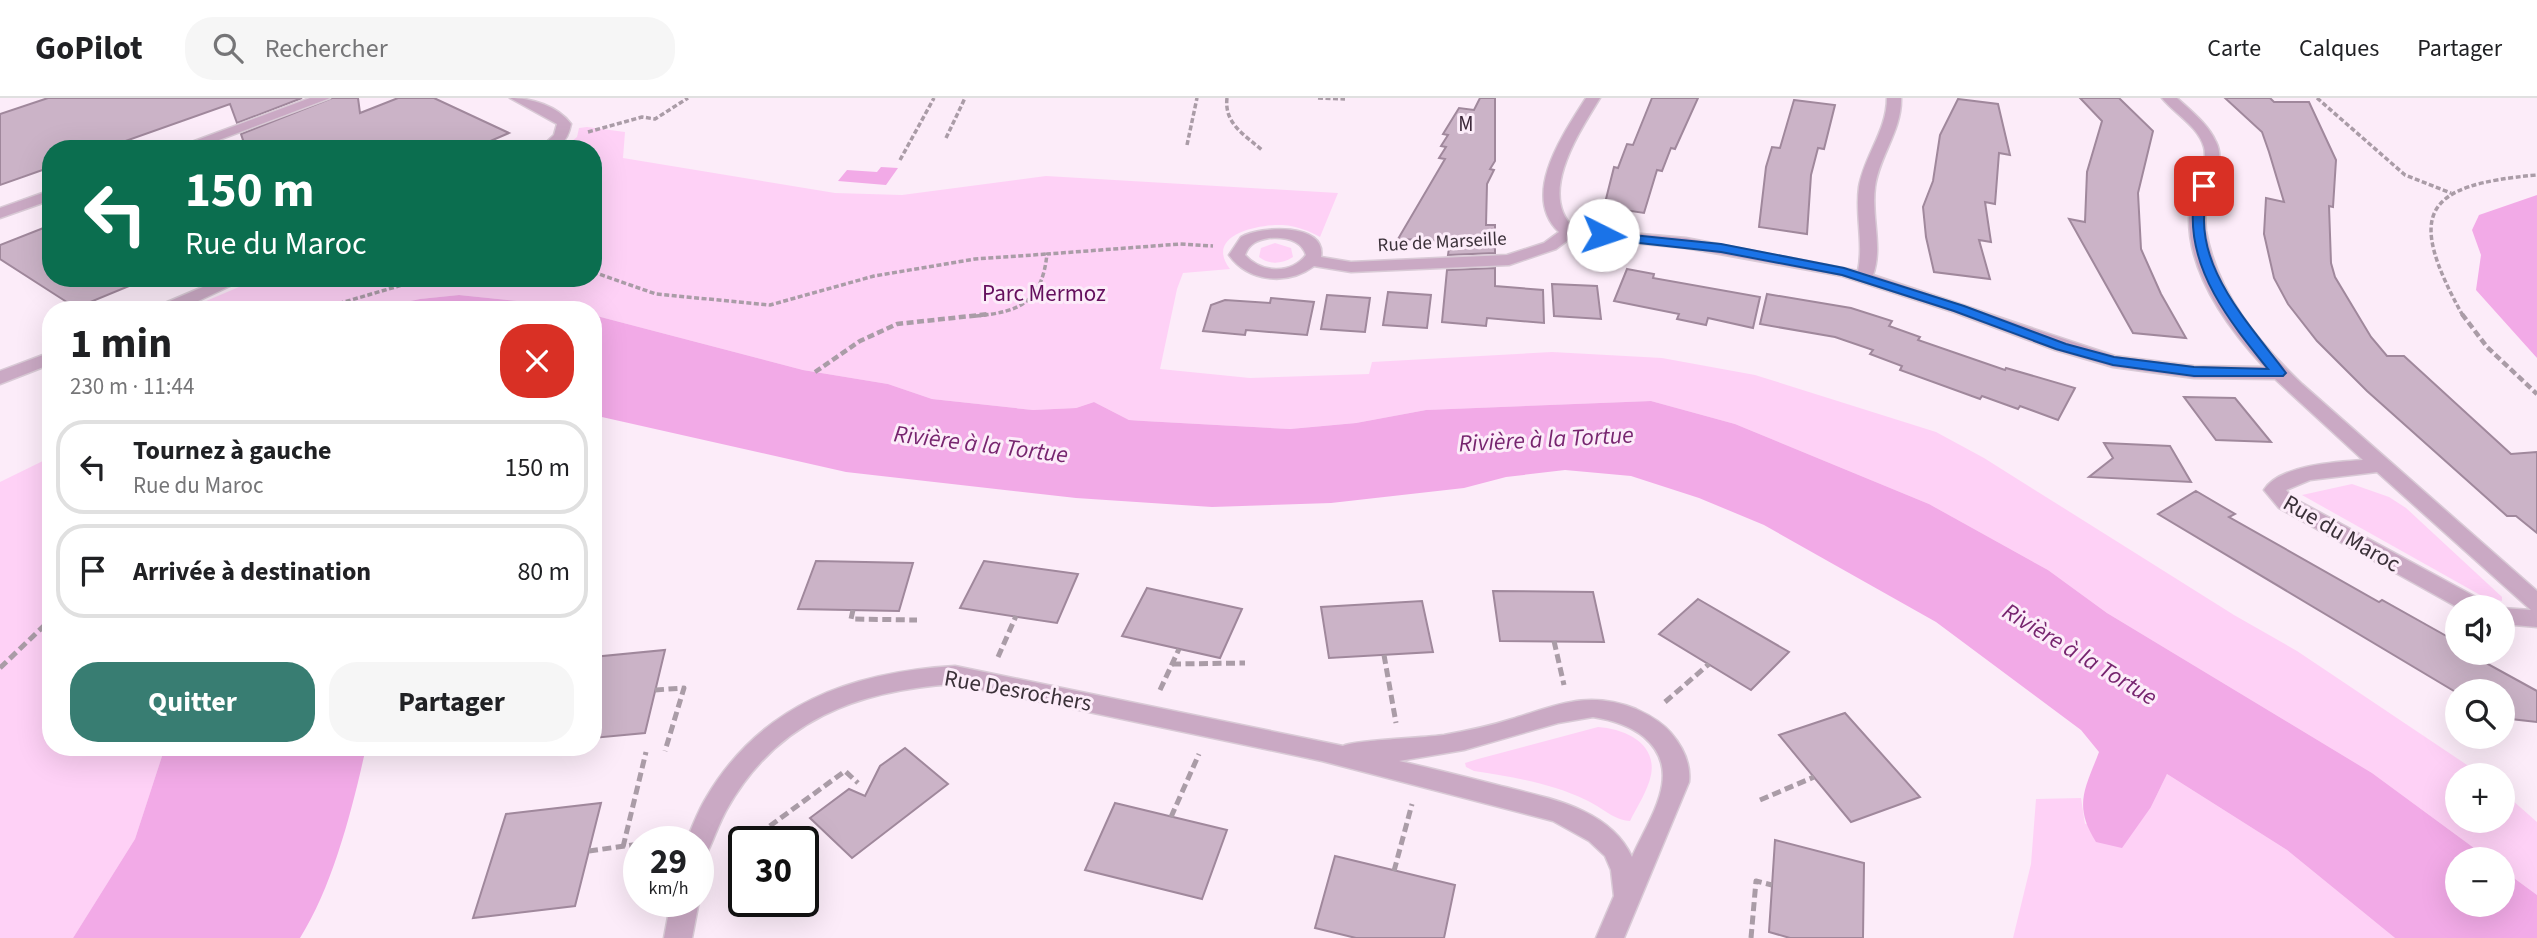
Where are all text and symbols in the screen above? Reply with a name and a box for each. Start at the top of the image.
search box [185,17,675,80]
text: GoPilot [35,25,143,72]
icon: search [209,29,247,67]
text: Rechercher [265,30,388,67]
text: Carte [2207,31,2261,66]
text: Calques [2299,31,2379,66]
text: Partager [2417,31,2502,66]
district label: M [1458,109,1476,139]
text: 150 m [185,156,314,226]
pin [2174,156,2234,216]
icon: arrive [2185,167,2223,205]
icon: left [70,168,161,259]
position arrow [1566,198,1640,272]
text: Rue du Maroc [185,221,367,267]
street label: Rue de Marseille [1377,226,1507,259]
park label: Parc Mermoz [982,277,1106,310]
text: 1 min [70,314,172,374]
button: close [500,324,574,398]
text: 230 m · 11:44 [70,370,194,403]
water label: Rivière à la Tortue [892,416,1070,473]
water label: Rivière à la Tortue [1458,417,1634,462]
text: Tournez à gauche [133,432,332,469]
icon: left [74,448,112,486]
text: 150 m [504,449,570,486]
text: Rue du Maroc [133,469,264,502]
street label: Rue du Maroc [2277,487,2407,580]
icon: arrive [74,552,112,590]
text: Arrivée à destination [133,553,371,590]
text: 80 m [517,553,570,590]
water label: Rivière à la Tortue [1996,594,2164,715]
map controls [2445,595,2515,917]
button: sound [2445,595,2515,665]
street label: Rue Desrochers [942,661,1094,720]
button: Quitter [70,662,315,742]
button: Partager [329,662,574,742]
button: search [2445,679,2515,749]
button: + [2445,763,2515,833]
speed limit sign: 30 [728,826,819,917]
text: 29 [650,837,687,887]
button: − [2445,847,2515,917]
text: km/h [649,876,688,901]

